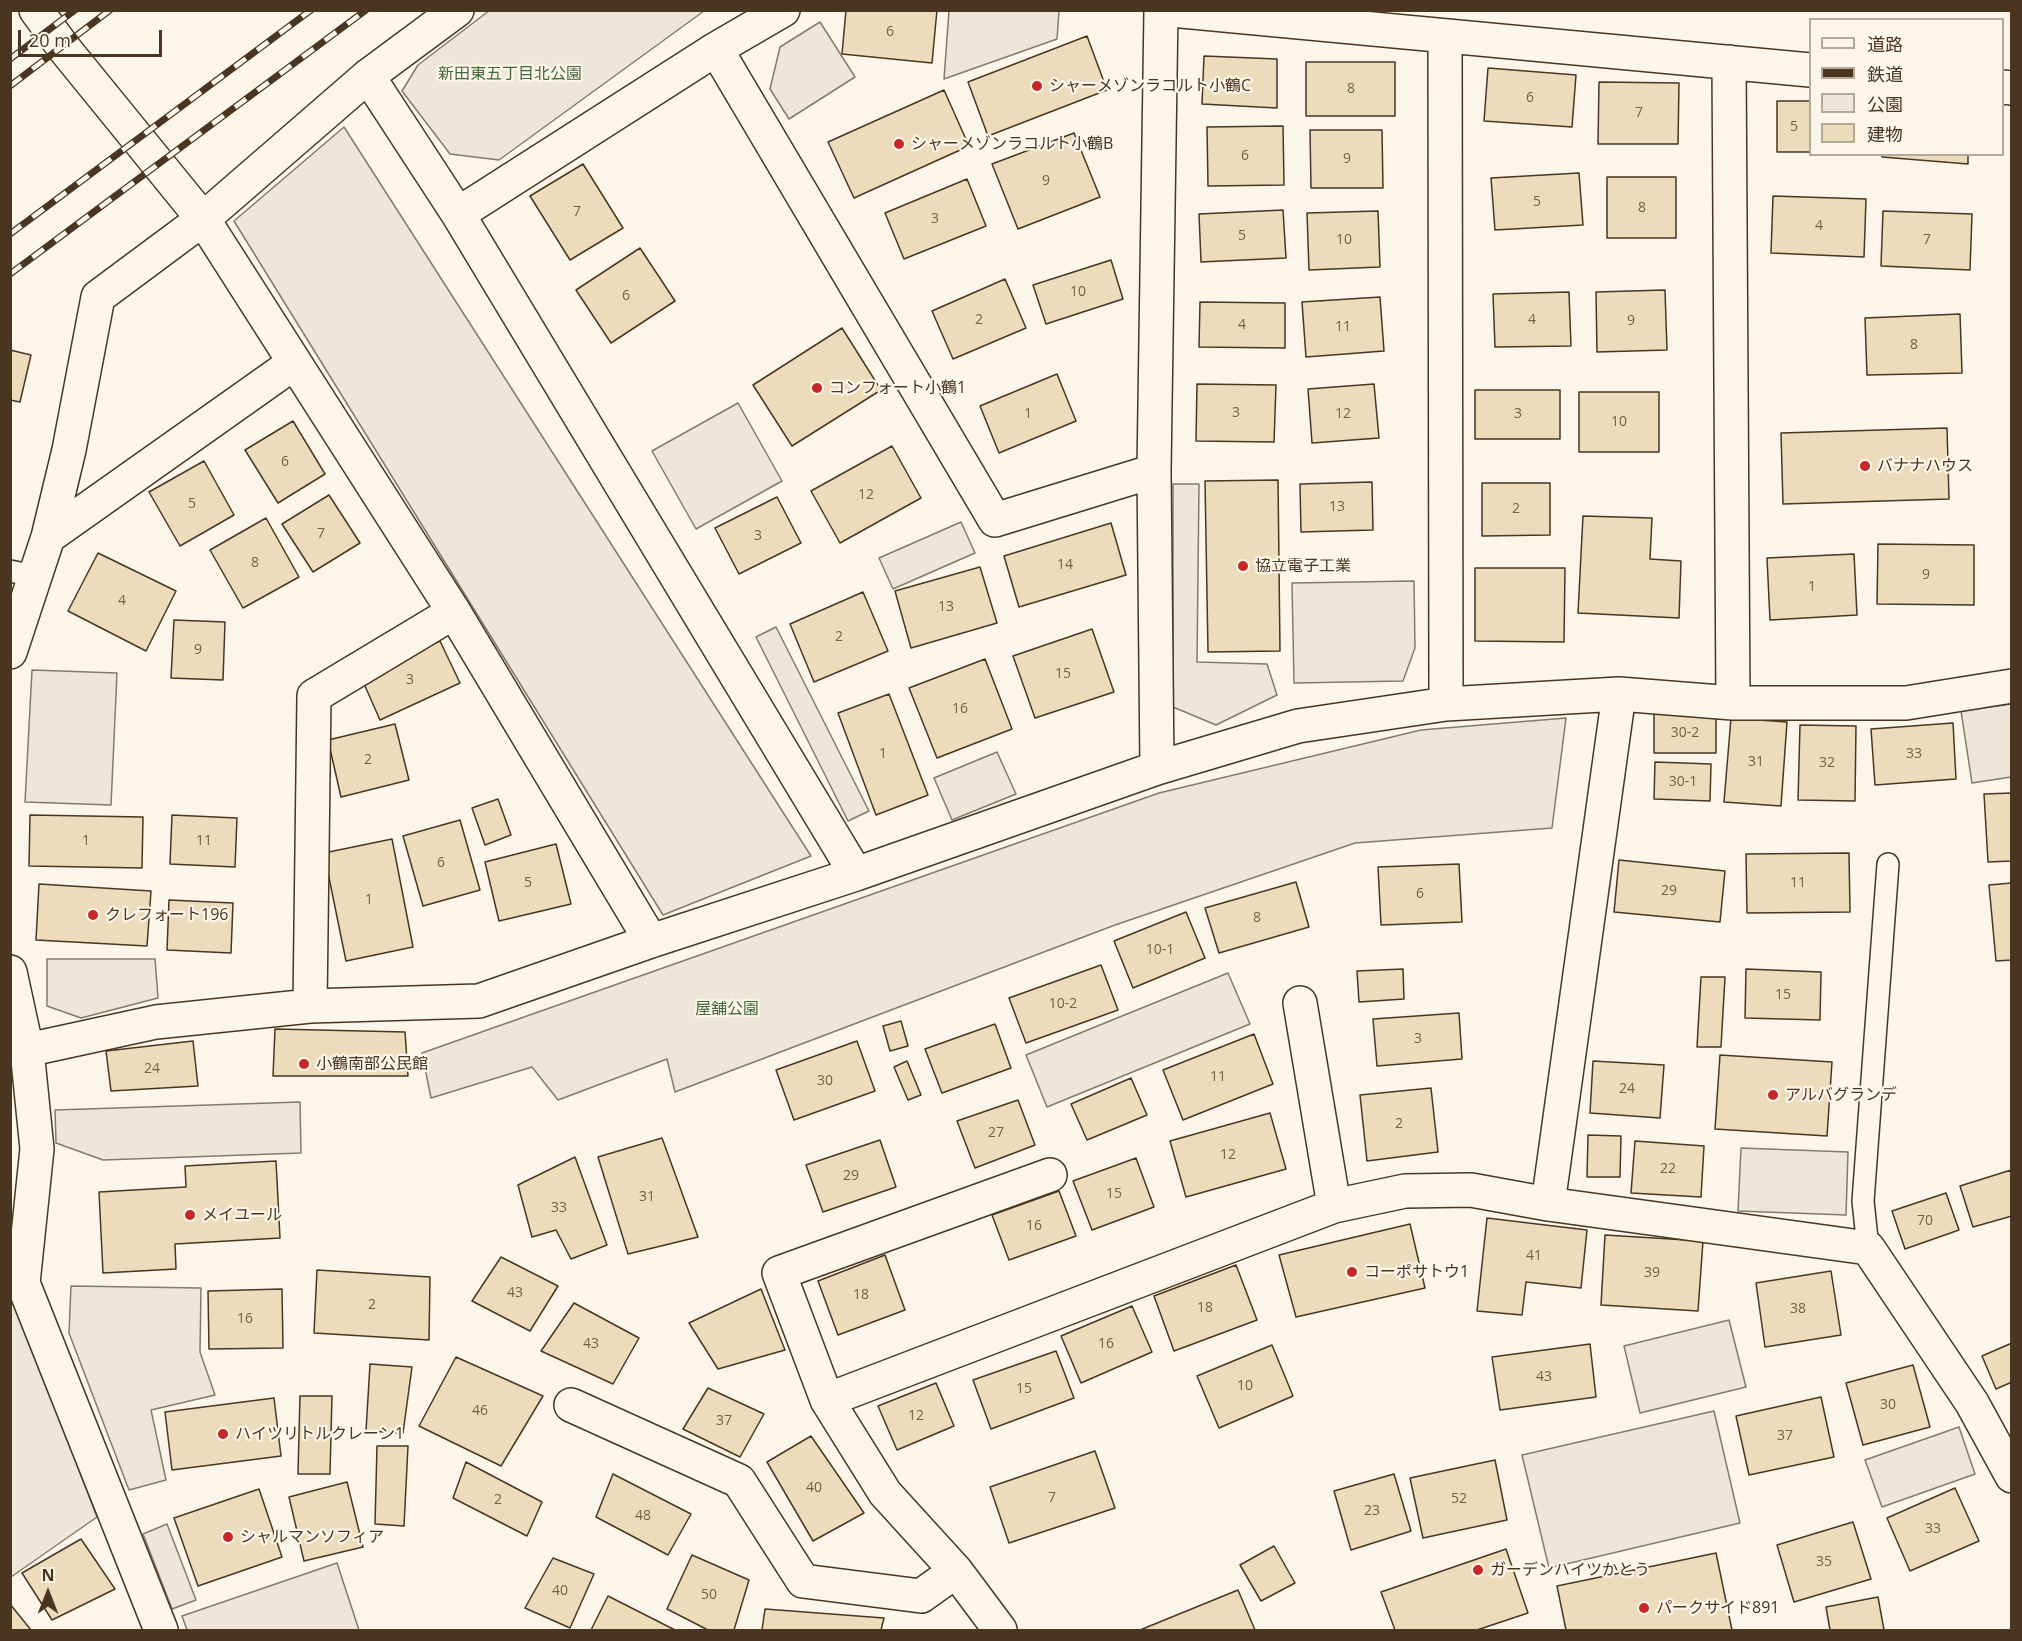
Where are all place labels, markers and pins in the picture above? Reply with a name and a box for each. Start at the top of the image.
place label: シャーメゾンラコルト小鶴C [1049,76,1251,96]
marker: シャーメゾンラコルト小鶴C [1030,79,1044,93]
place label: シャーメゾンラコルト小鶴B [911,134,1113,154]
marker: シャーメゾンラコルト小鶴B [892,137,906,151]
place label: コンフォート小鶴1 [829,378,966,398]
marker: コンフォート小鶴1 [810,381,824,395]
place label: バナナハウス [1877,456,1973,476]
marker: バナナハウス [1858,459,1872,473]
place label: 協立電子工業 [1255,556,1351,576]
marker: 協立電子工業 [1236,559,1250,573]
place label: クレフォート196 [105,905,228,925]
marker: クレフォート196 [86,908,100,922]
place label: 小鶴南部公民館 [316,1054,428,1074]
marker: 小鶴南部公民館 [297,1057,311,1071]
place label: アルバグランデ [1785,1085,1897,1105]
marker: アルバグランデ [1766,1088,1780,1102]
place label: メイユール [202,1205,282,1225]
marker: メイユール [183,1208,197,1222]
place label: コーポサトウ1 [1364,1262,1469,1282]
marker: コーポサトウ1 [1345,1265,1359,1279]
place label: ハイツリトルクレーン1 [235,1424,404,1444]
marker: ハイツリトルクレーン1 [216,1427,230,1441]
place label: シャルマンソフィア [240,1527,384,1547]
marker: シャルマンソフィア [221,1530,235,1544]
place label: ガーデンハイツかとう [1490,1560,1650,1580]
marker: ガーデンハイツかとう [1471,1563,1485,1577]
place label: パークサイド891 [1656,1598,1779,1618]
marker: パークサイド891 [1637,1601,1651,1615]

